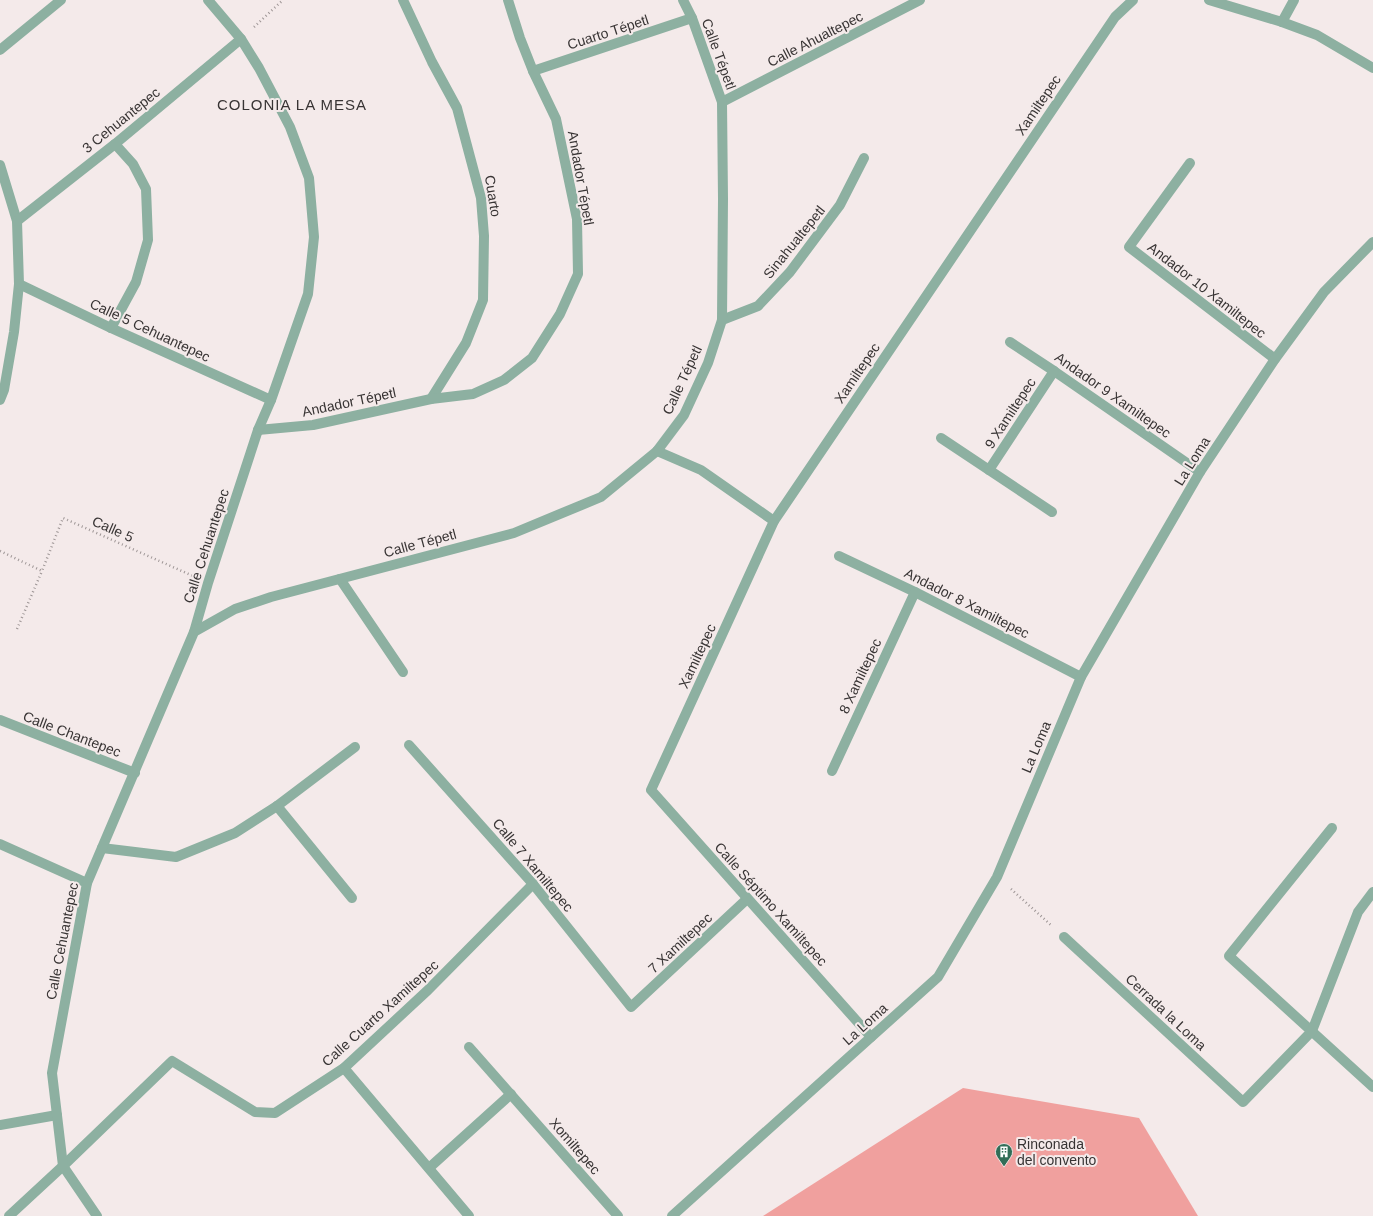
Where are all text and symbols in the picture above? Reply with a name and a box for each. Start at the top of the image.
street label: Calle Ahualtepec [765,8,865,70]
street label: Cuarto Tépetl [565,11,651,53]
street label: Calle Tépetl [699,16,739,92]
street label: Xamiltepec [1012,72,1064,138]
street label: 3 Cehuantepec [79,84,163,156]
district label: COLONIA LA MESA [217,96,367,113]
street label: Andador Tépetl [565,130,597,226]
street label: Cuarto [482,174,504,218]
street label: Sinahualtepetl [760,202,828,282]
street label: Andador 10 Xamiltepec [1145,239,1269,341]
street label: Calle 5 Cehuantepec [87,295,213,365]
street label: Xamiltepec [831,340,883,406]
street label: Calle Tépetl [659,343,705,417]
street label: Andador 9 Xamiltepec [1052,349,1174,441]
street label: 9 Xamiltepec [981,375,1039,451]
street label: Andador Tépetl [301,384,397,420]
street label: La Loma [1171,433,1213,488]
street label: Calle Cehuantepec [180,487,232,605]
street label: Calle 5 [90,513,136,545]
street label: Calle Tépetl [382,526,458,560]
street label: Andador 8 Xamiltepec [902,565,1032,641]
street label: Xamiltepec [675,621,719,691]
street label: 8 Xamiltepec [836,636,884,716]
street label: Calle Chantepec [21,708,123,760]
street label: La Loma [1018,719,1054,775]
street label: Calle 7 Xamiltepec [489,815,577,915]
street label: Calle Séptimo Xamiltepec [711,839,831,969]
street label: Calle Cehuantepec [43,881,81,1001]
street label: 7 Xamiltepec [645,910,715,976]
street label: Calle Cuarto Xamiltepec [319,957,441,1069]
street label: Cerrada la Loma [1122,971,1210,1054]
street label: La Loma [839,1000,891,1048]
street label: Xomiltepec [546,1115,604,1177]
place label: Rinconada del convento [1017,1136,1097,1168]
building icon: Rinconada del convento [994,1142,1014,1167]

